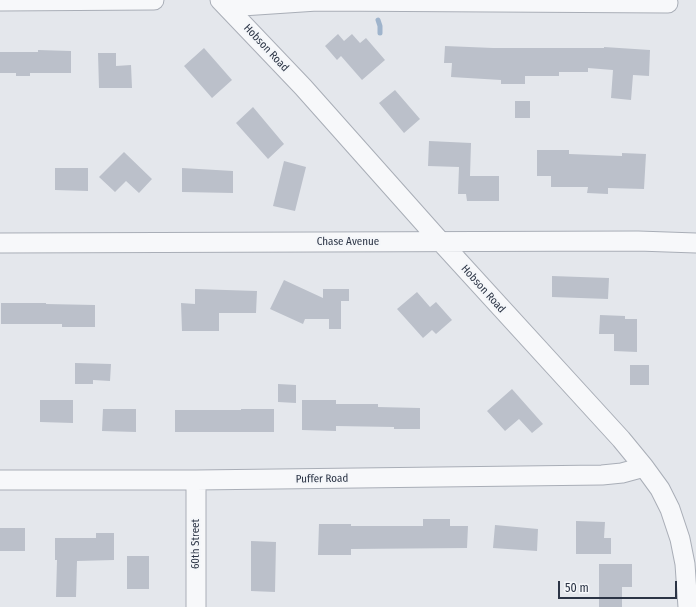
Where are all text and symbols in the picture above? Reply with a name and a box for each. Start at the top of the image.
street label: Hobson Road [241,22,291,74]
street label: Chase Avenue [317,235,379,249]
street label: Hobson Road [458,262,508,316]
street label: Puffer Road [296,472,348,486]
street label: 60th Street [189,519,203,569]
scale bar [560,573,679,599]
text: 50 m [565,581,589,595]

